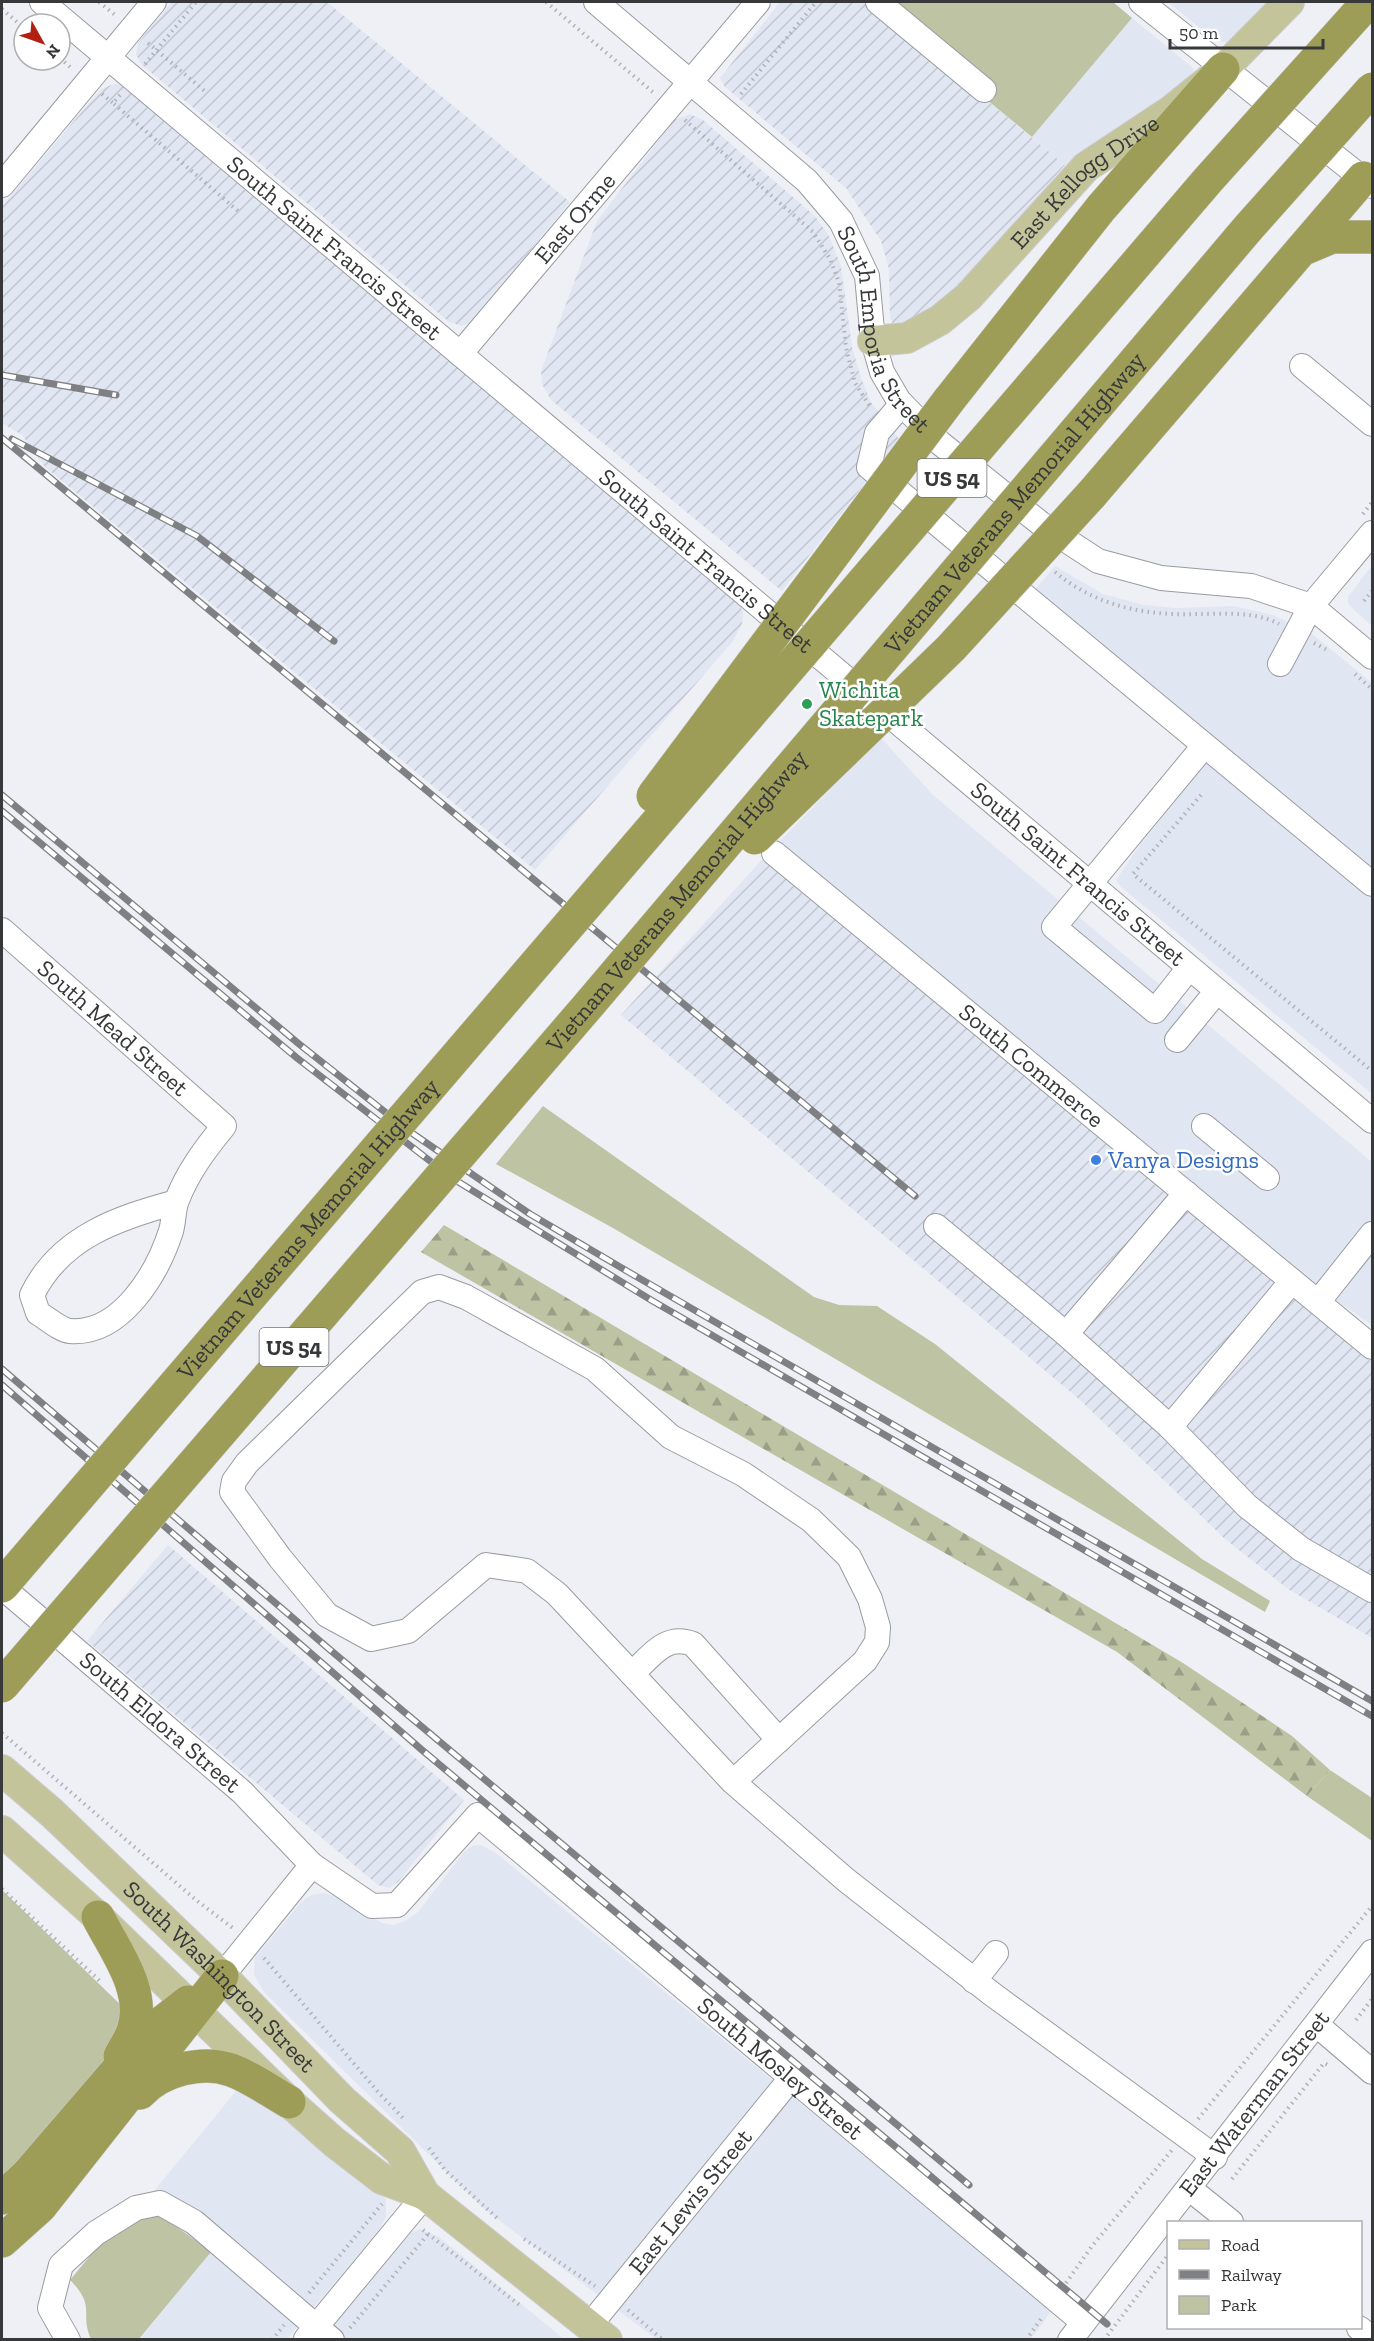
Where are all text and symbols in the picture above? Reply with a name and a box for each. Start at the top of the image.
north arrow [12,12,72,72]
scale bar [1170,12,1323,50]
text: 50 m [1179,22,1219,44]
text: N [42,41,64,62]
street label: East Kellogg Drive [1004,108,1164,255]
street label: South Saint Francis Street [221,149,448,346]
street label: East Orme [528,166,621,269]
street label: South Emporia Street [831,221,937,438]
street label: Vietnam Veterans Memorial Highway [877,345,1151,661]
road number: US 54 [918,459,986,497]
street label: South Saint Francis Street [593,462,820,659]
place label: Wichita Skatepark [819,675,924,732]
marker: Wichita Skatepark [800,697,814,711]
street label: Vietnam Veterans Memorial Highway [539,743,813,1059]
street label: South Saint Francis Street [965,775,1192,972]
street label: South Mead Street [32,953,195,1102]
street label: South Commerce [954,997,1110,1134]
street label: Vietnam Veterans Memorial Highway [170,1072,445,1386]
place label: Vanya Designs [1107,1145,1259,1174]
marker: Vanya Designs [1089,1153,1103,1167]
road number: US 54 [260,1328,328,1366]
street label: South Eldora Street [74,1645,247,1799]
street label: South Washington Street [118,1874,322,2078]
street label: South Mosley Street [692,1990,869,2146]
street label: East Waterman Street [1172,2004,1335,2202]
street label: East Lewis Street [622,2123,758,2280]
legend [1167,2221,1362,2329]
text: Road [1221,2234,1260,2256]
text: Railway [1221,2264,1283,2286]
text: Park [1221,2294,1257,2316]

